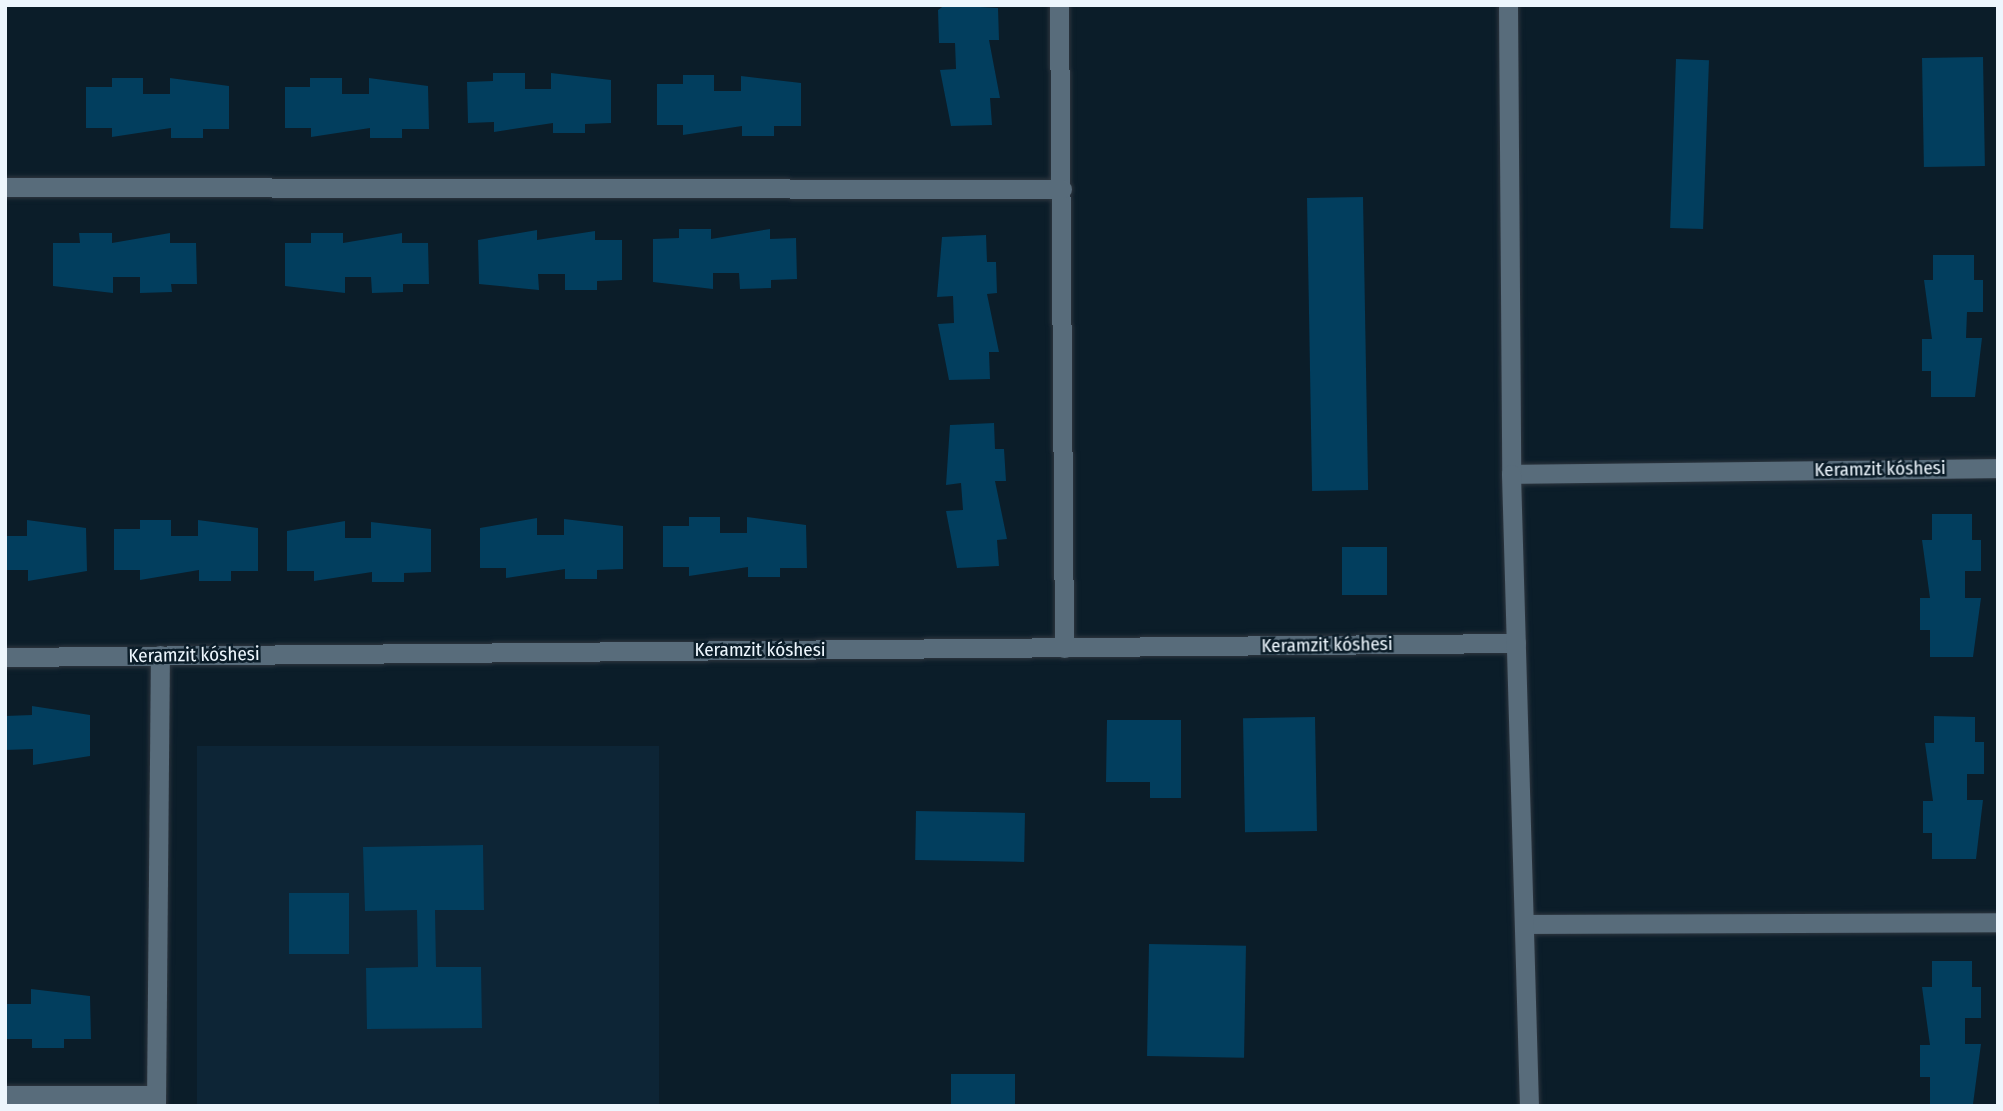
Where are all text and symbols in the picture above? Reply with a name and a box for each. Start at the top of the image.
street label: Keramzit kóshesi [1814,456,1946,482]
street label: Keramzit kóshesi [1261,632,1393,658]
street label: Keramzit kóshesi [694,639,826,661]
street label: Keramzit kóshesi [128,642,260,668]

